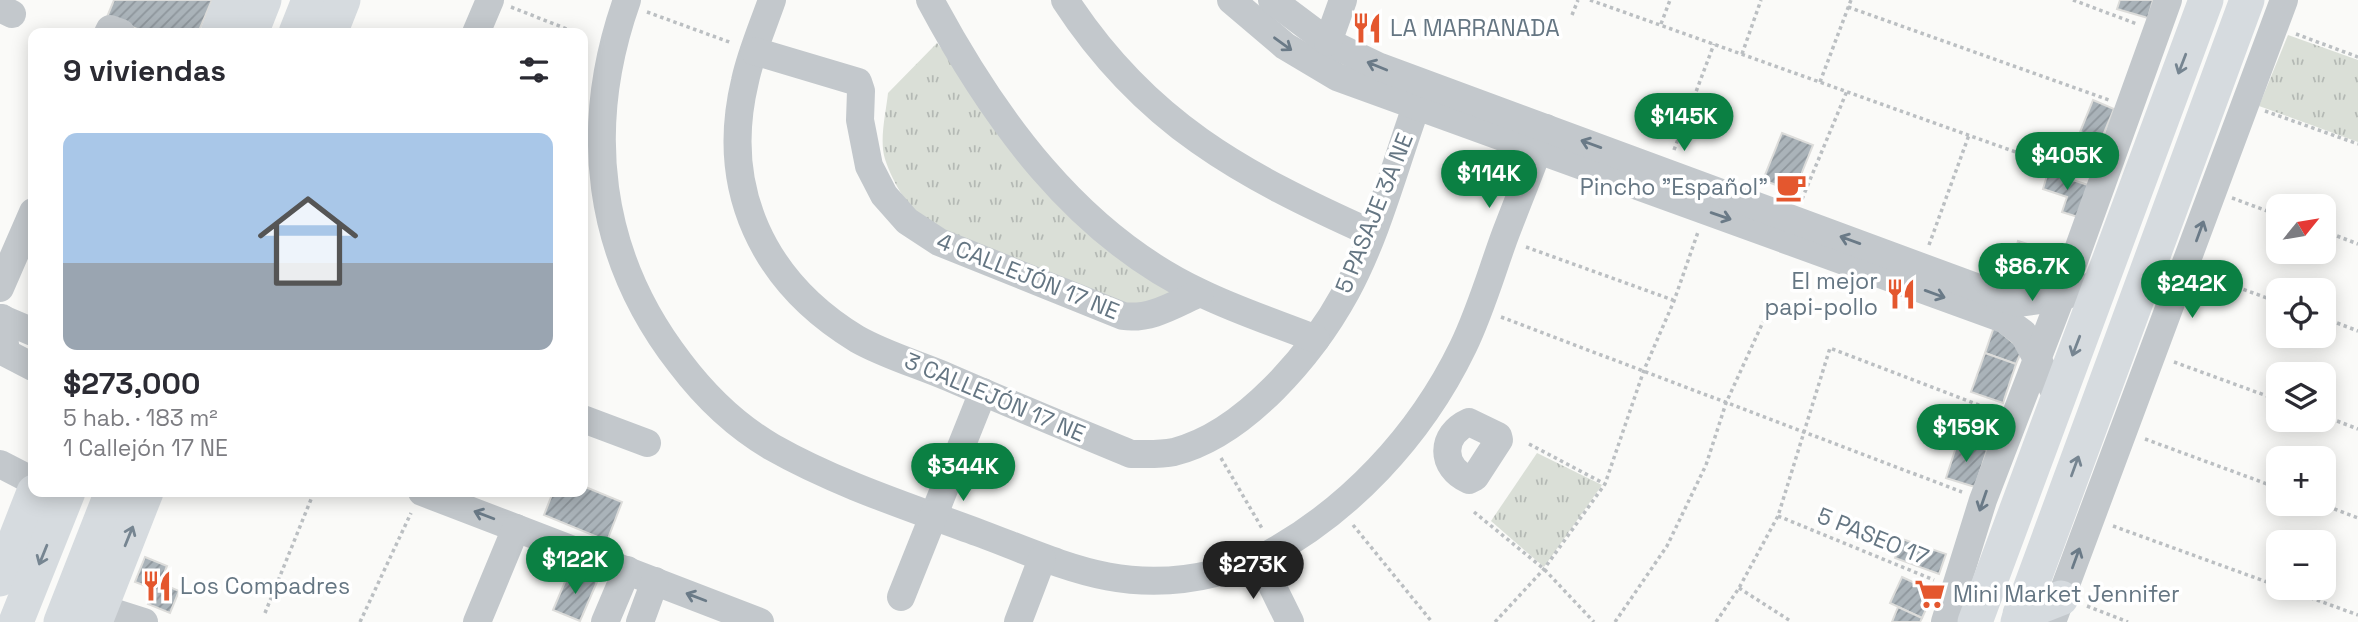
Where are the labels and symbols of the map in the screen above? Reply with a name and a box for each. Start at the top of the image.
restaurant icon: LA MARRANADA [1350,11,1384,45]
place label: LA MARRANADA [1390,13,1560,43]
one-way arrow [1273,36,1292,51]
one-way arrow [2175,52,2187,74]
one-way arrow [1367,58,1389,71]
pin: $145K [1635,94,1733,153]
street label: 5 PASAJE 3A NE [1328,129,1420,297]
pin: $405K [2018,132,2116,192]
one-way arrow [1580,137,1602,150]
pin: $114K [1440,150,1538,210]
cafe icon: Pincho "Español" [1774,170,1808,204]
place label: Pincho "Español" [1580,172,1768,202]
north arrow [2266,194,2336,264]
one-way arrow [1710,211,1732,223]
one-way arrow [2194,220,2207,242]
street label: 4 CALLEJÓN 17 NE [932,226,1124,326]
one-way arrow [1840,233,1862,245]
pin: $86.7K [1975,244,2089,303]
pin: $242K [2143,260,2241,320]
place label: El mejor papi-pollo [1765,266,1878,322]
restaurant icon: El mejor papi-pollo [1884,277,1918,311]
one-way arrow [1924,288,1946,301]
one-way arrow [2069,334,2082,356]
street label: 3 CALLEJÓN 17 NE [900,345,1090,449]
pin: $159K [1917,405,2015,464]
pin: $344K [914,444,1012,503]
one-way arrow [2070,455,2082,477]
one-way arrow [1976,489,1988,511]
street label: 5 PASEO 17 [1813,500,1933,572]
one-way arrow [474,508,495,521]
one-way arrow [123,525,136,547]
pin: $122K [526,536,624,596]
pin: $273K [1204,542,1302,601]
one-way arrow [35,544,48,566]
one-way arrow [2071,548,2083,570]
restaurant icon: Los Compadres [140,569,174,603]
place label: Los Compadres [180,571,350,601]
supermarket icon: Mini Market Jennifer [1913,577,1947,611]
place label: Mini Market Jennifer [1953,579,2180,609]
one-way arrow [686,590,708,603]

